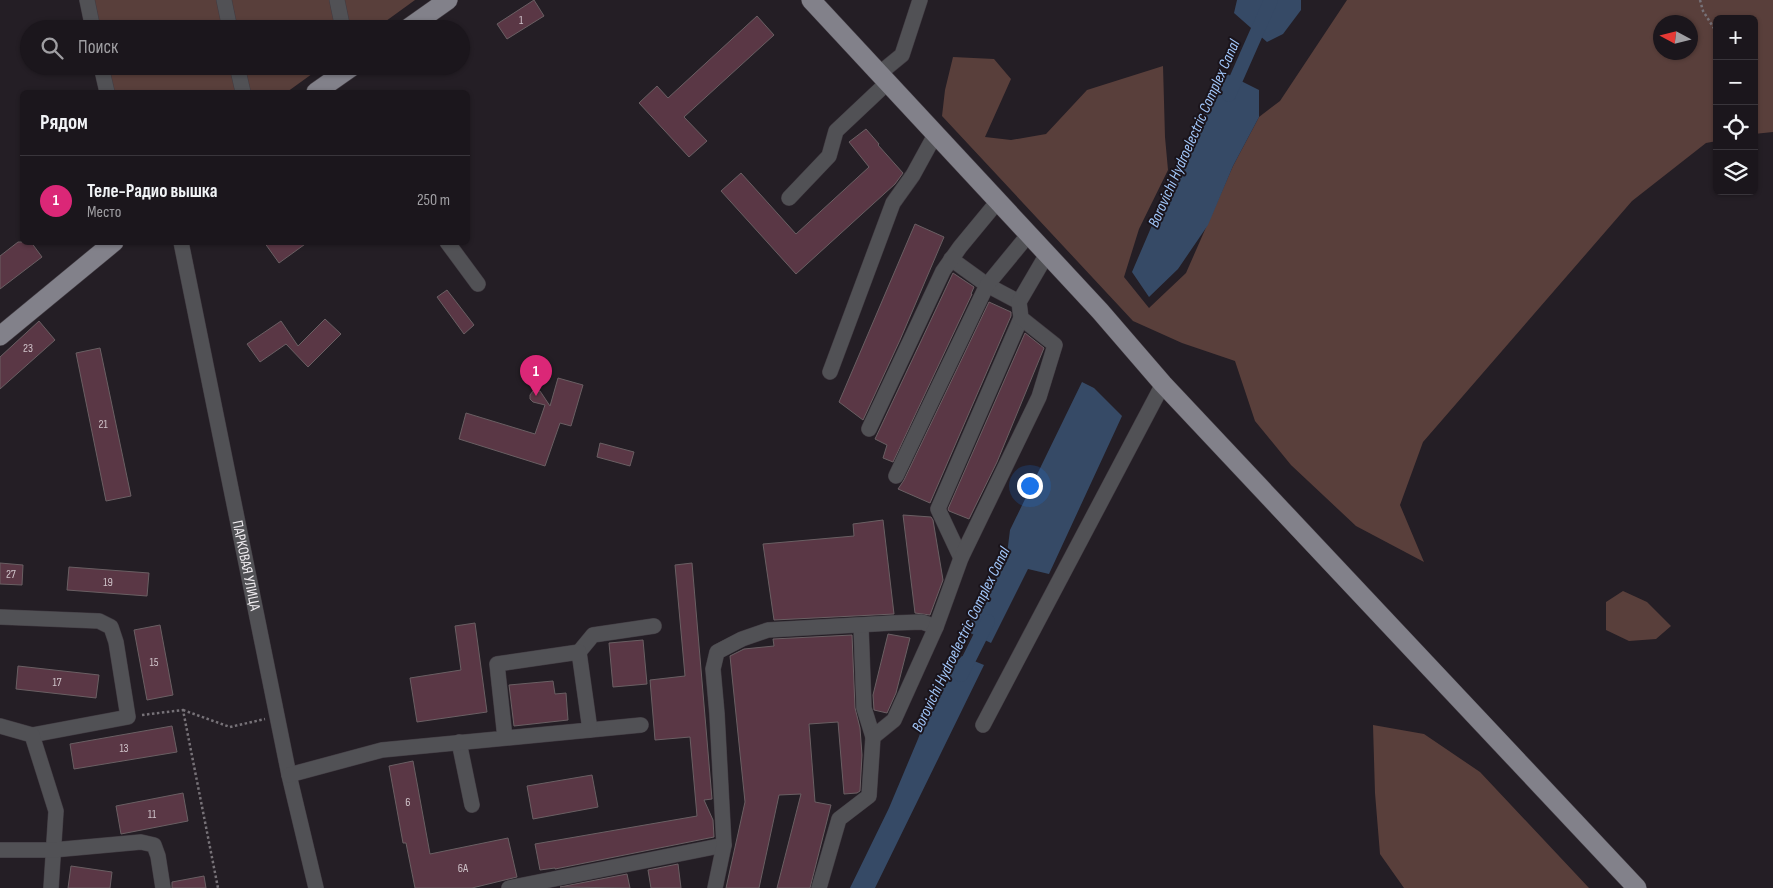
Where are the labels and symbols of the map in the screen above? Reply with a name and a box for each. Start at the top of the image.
house number: 1 [519,13,524,28]
north arrow [1653,15,1698,60]
water label: Borovichi Hydroelectric Complex Canal [1144,36,1245,230]
house number: 23 [23,341,33,356]
pin: 1 [520,355,552,396]
house number: 21 [98,417,108,432]
your location [1017,473,1043,499]
street label: ПАРКОВАЯ УЛИЦА [228,519,265,613]
water label: Borovichi Hydroelectric Complex Canal [908,543,1015,735]
house number: 27 [6,567,16,582]
house number: 19 [103,575,113,590]
house number: 15 [149,655,159,670]
house number: 17 [53,675,62,690]
house number: 13 [119,741,129,756]
house number: 6 [405,795,411,810]
house number: 11 [148,807,157,822]
house number: 6А [458,861,469,876]

